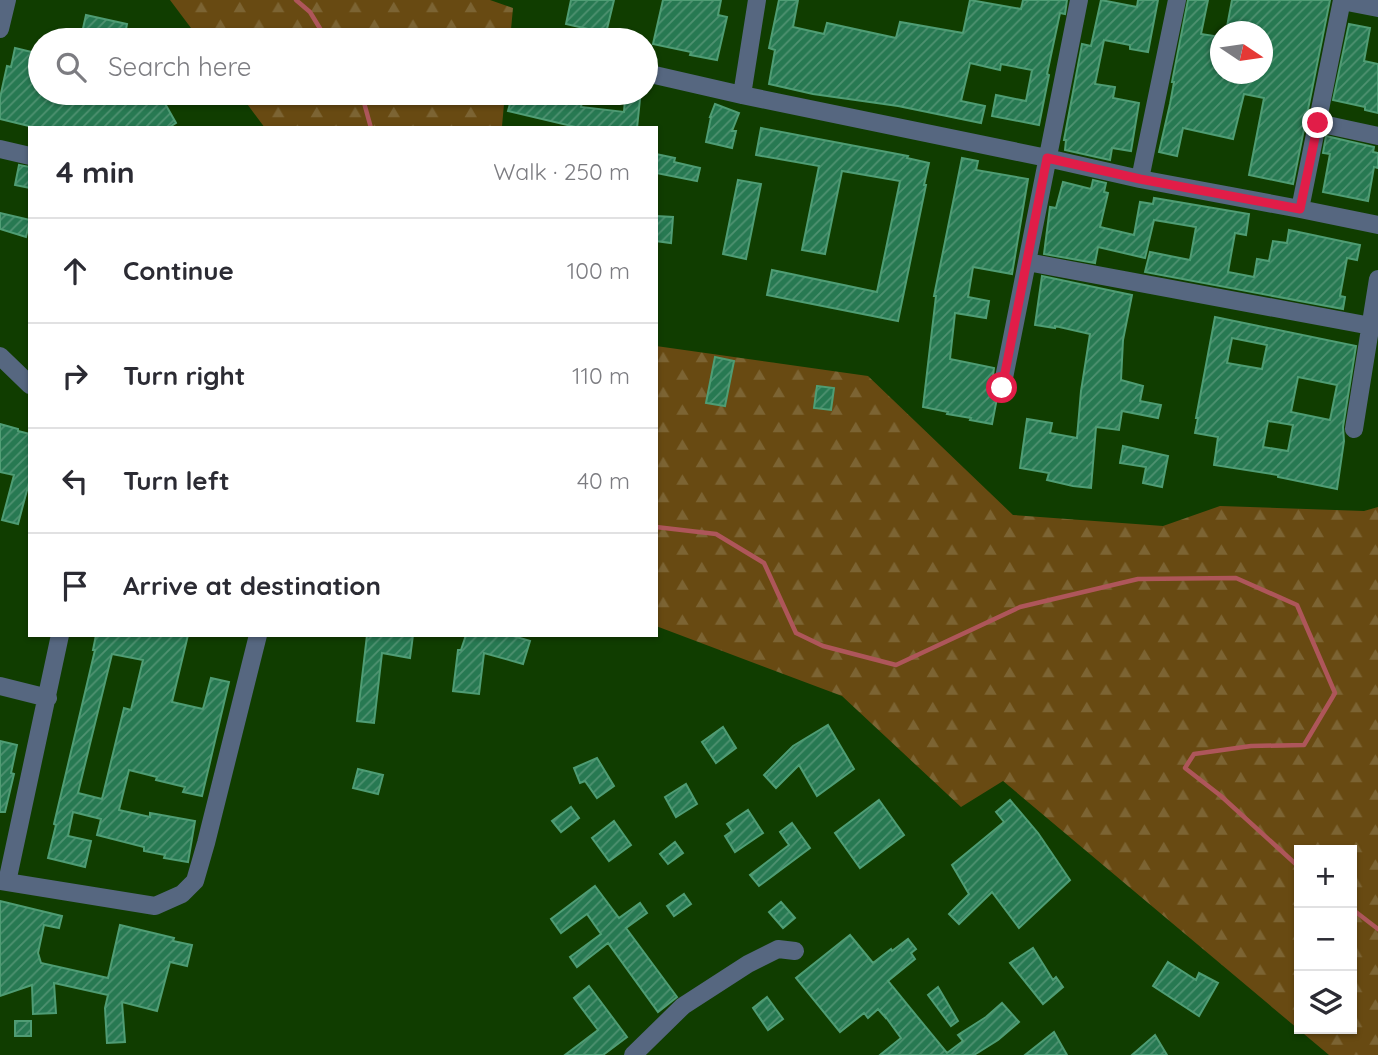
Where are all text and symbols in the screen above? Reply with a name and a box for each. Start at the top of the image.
north arrow [1210,21,1273,84]
search box [28,28,658,105]
icon: search [52,48,90,86]
text: Search here [108,50,252,83]
route end [1302,107,1333,138]
text: 4 min [56,153,135,191]
text: Walk · 250 m [493,157,630,186]
icon: ahead [56,252,94,290]
text: Continue [123,254,234,287]
text: 100 m [567,256,630,285]
icon: right [56,357,94,395]
text: Turn right [123,359,245,392]
text: 110 m [572,361,630,390]
route start [986,372,1017,403]
icon: left [56,462,94,500]
text: Turn left [123,464,230,497]
text: 40 m [577,466,630,495]
icon: arrive [56,567,94,605]
text: Arrive at destination [123,569,381,602]
map controls [1294,845,1357,1034]
button: + [1294,845,1357,908]
button: − [1294,908,1357,971]
button: layers [1294,971,1357,1034]

